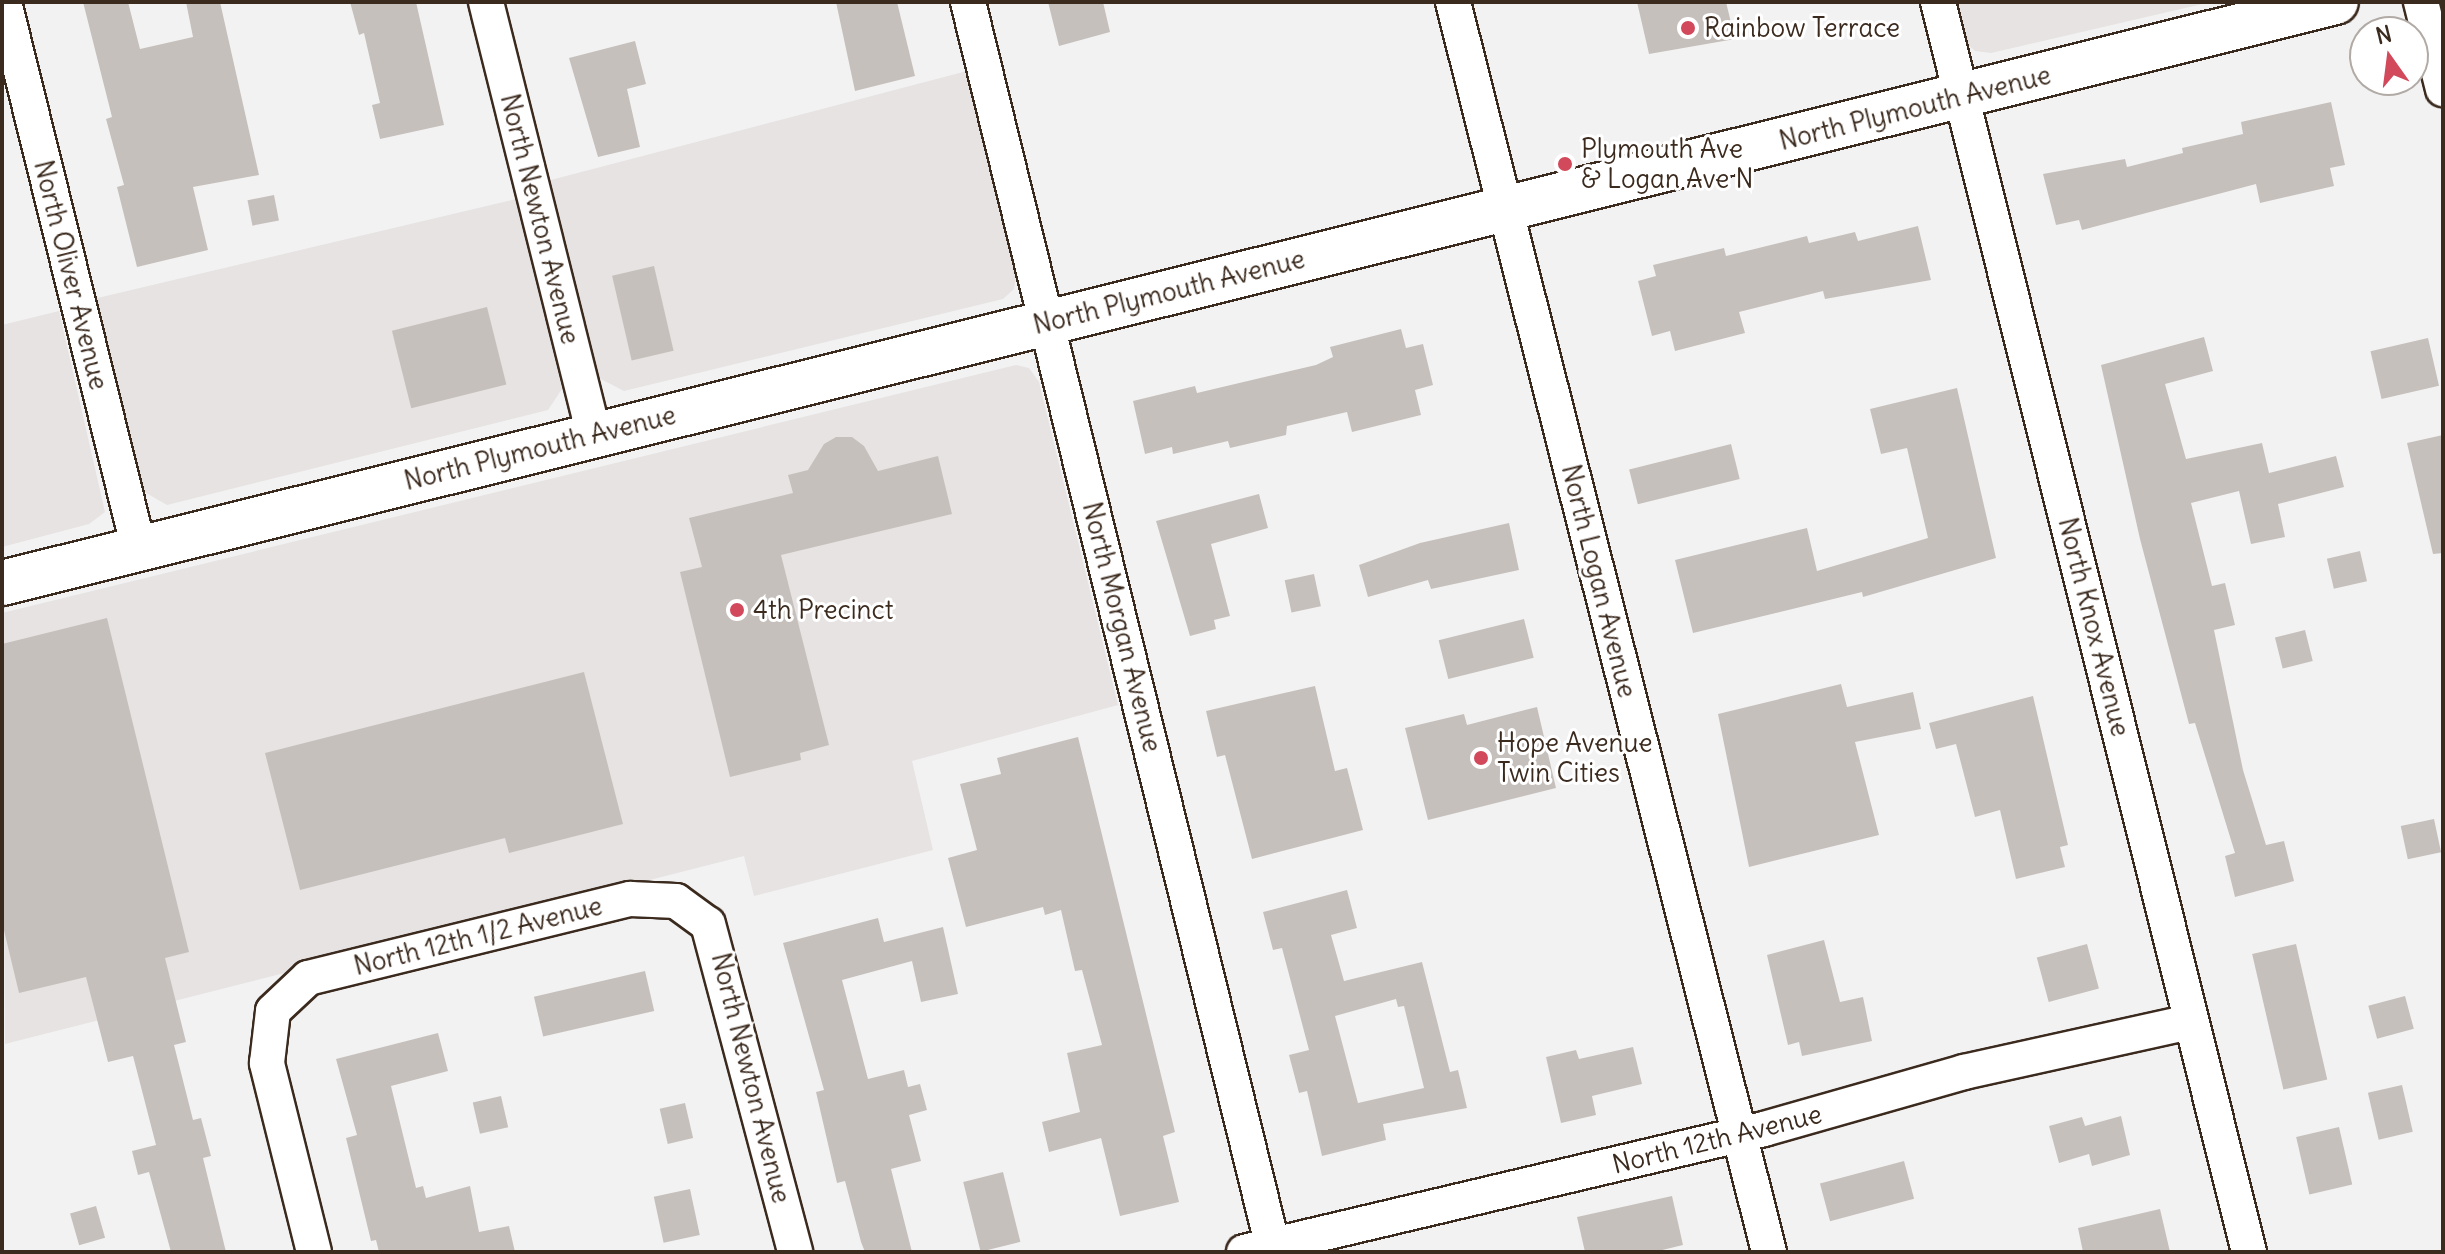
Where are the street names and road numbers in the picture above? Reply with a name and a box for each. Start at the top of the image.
street label: North Plymouth Avenue [1776,59,2054,157]
street label: North Newton Avenue [494,91,586,347]
street label: North Oliver Avenue [27,157,115,393]
street label: North Plymouth Avenue [1030,243,1308,341]
street label: North Plymouth Avenue [401,399,679,497]
street label: North Logan Avenue [1555,461,1643,701]
street label: North Morgan Avenue [1076,499,1168,755]
street label: North Knox Avenue [2052,514,2136,740]
street label: North 12th 1/2 Avenue [351,890,605,982]
street label: North Newton Avenue [705,950,797,1206]
street label: North 12th Avenue [1609,1098,1825,1180]

